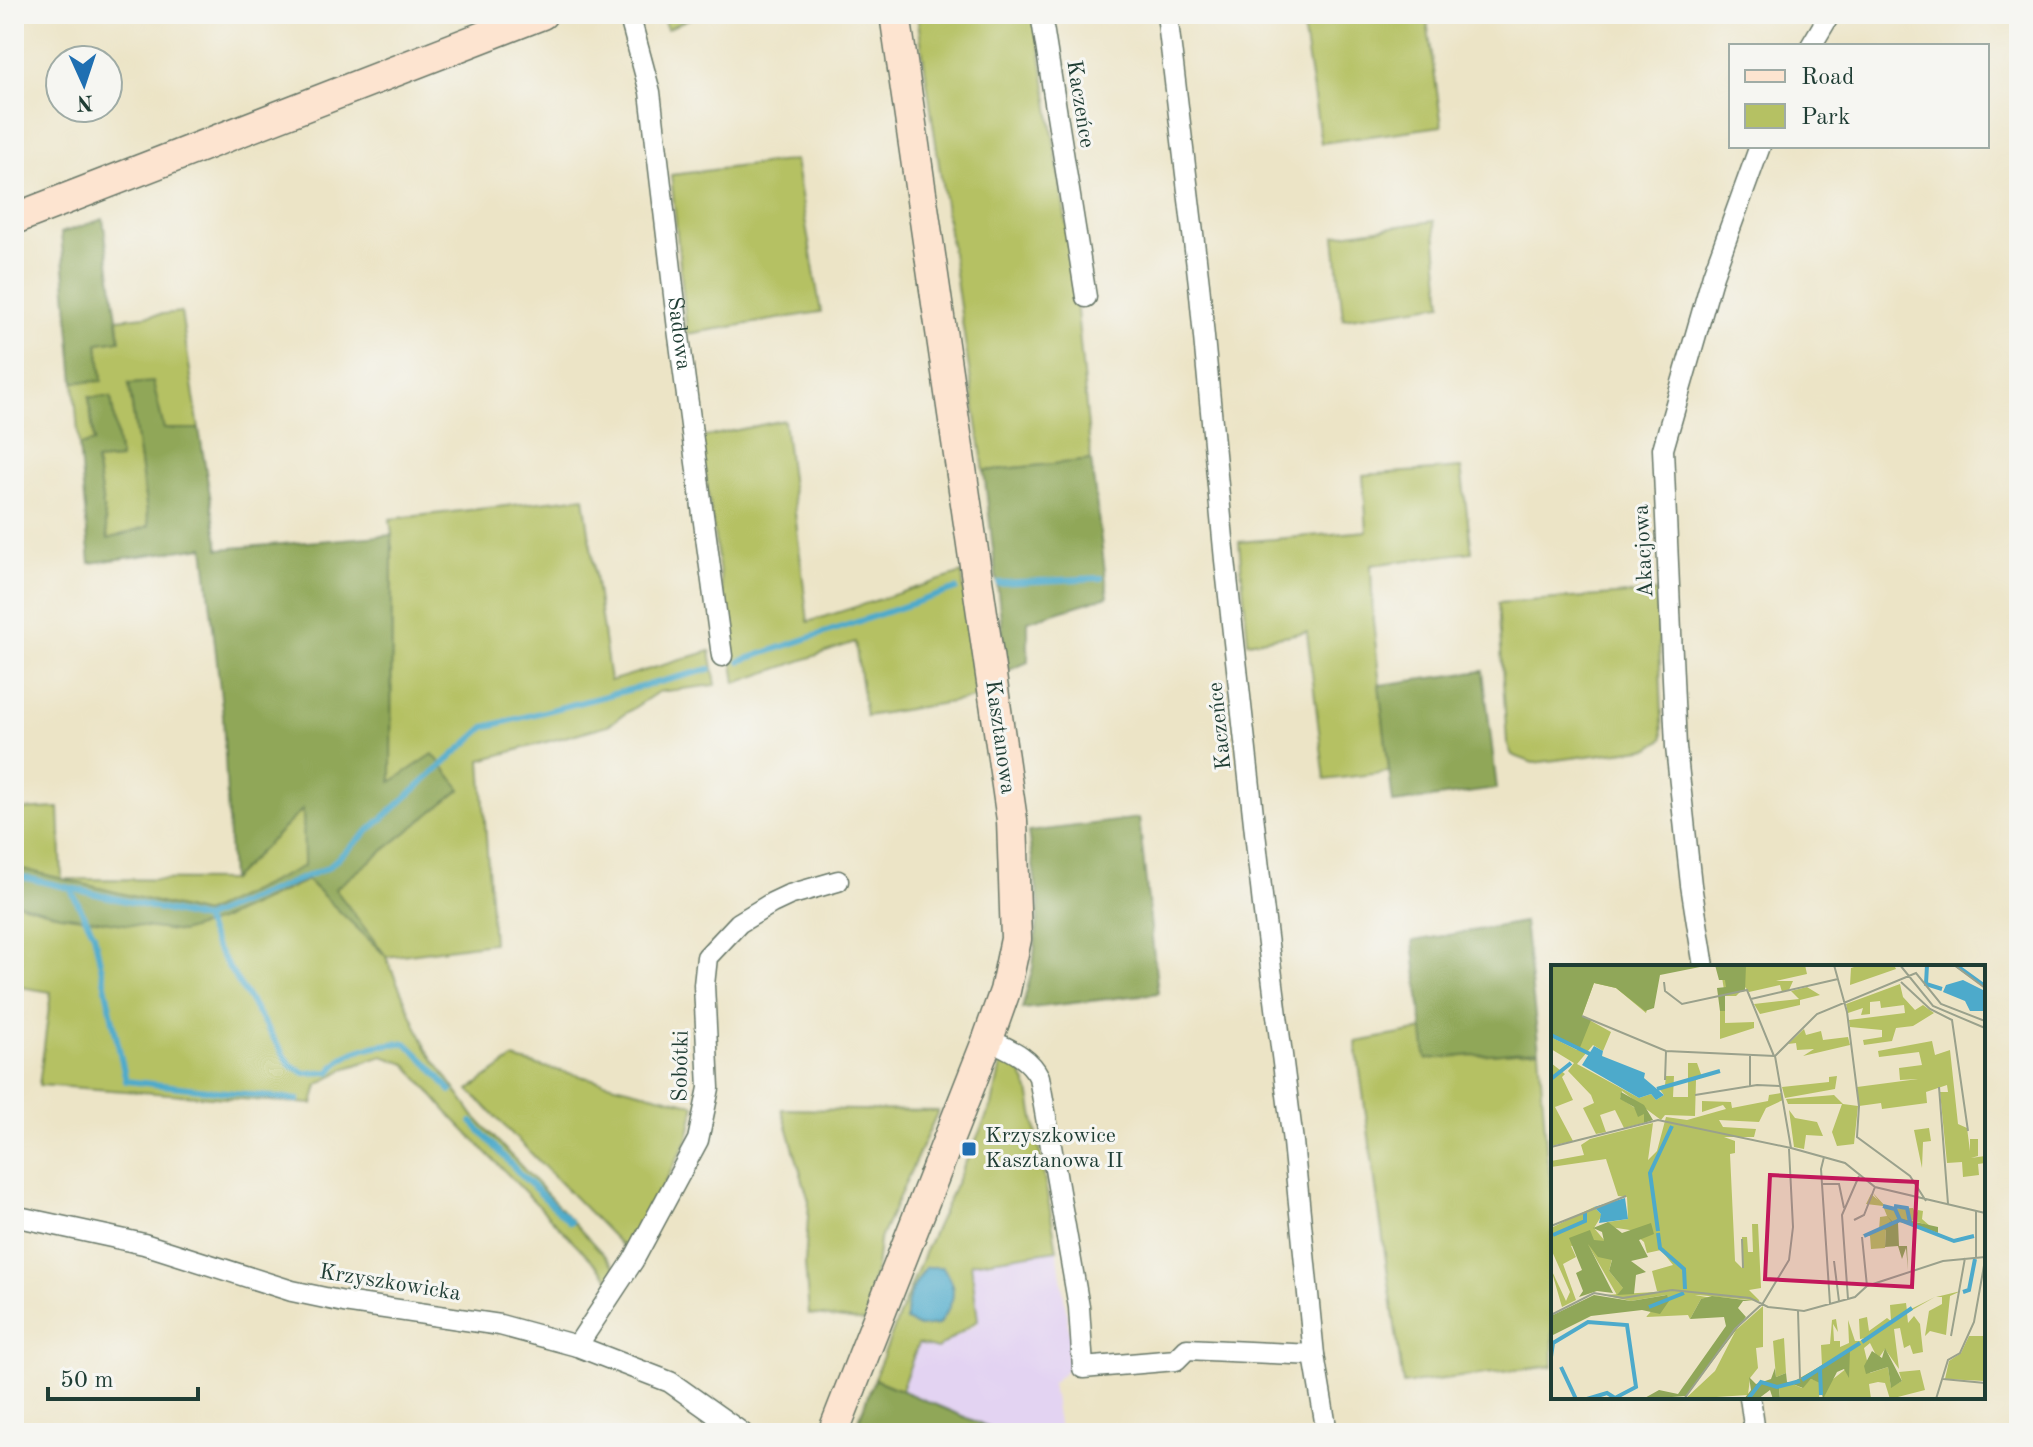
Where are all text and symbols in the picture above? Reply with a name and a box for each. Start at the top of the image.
north arrow [44,44,124,124]
legend [1729,44,1989,148]
street label: Kaczeńce [1062,59,1098,149]
text: Road [1801,66,1854,90]
text: N [76,91,94,113]
text: Park [1801,106,1850,130]
street label: Sadowa [663,296,694,372]
street label: Akacjowa [1631,504,1657,598]
street label: Kasztanowa [981,679,1019,796]
street label: Kaczeńce [1204,681,1236,771]
inset map [1551,965,1985,1399]
street label: Sobótki [669,1030,693,1102]
place label: Krzyszkowice Kasztanowa II [985,1125,1123,1172]
marker: Krzyszkowice Kasztanowa II [960,1140,978,1158]
street label: Krzyszkowicka [318,1261,463,1305]
scale bar [48,1351,198,1401]
text: 50 m [60,1369,114,1393]

